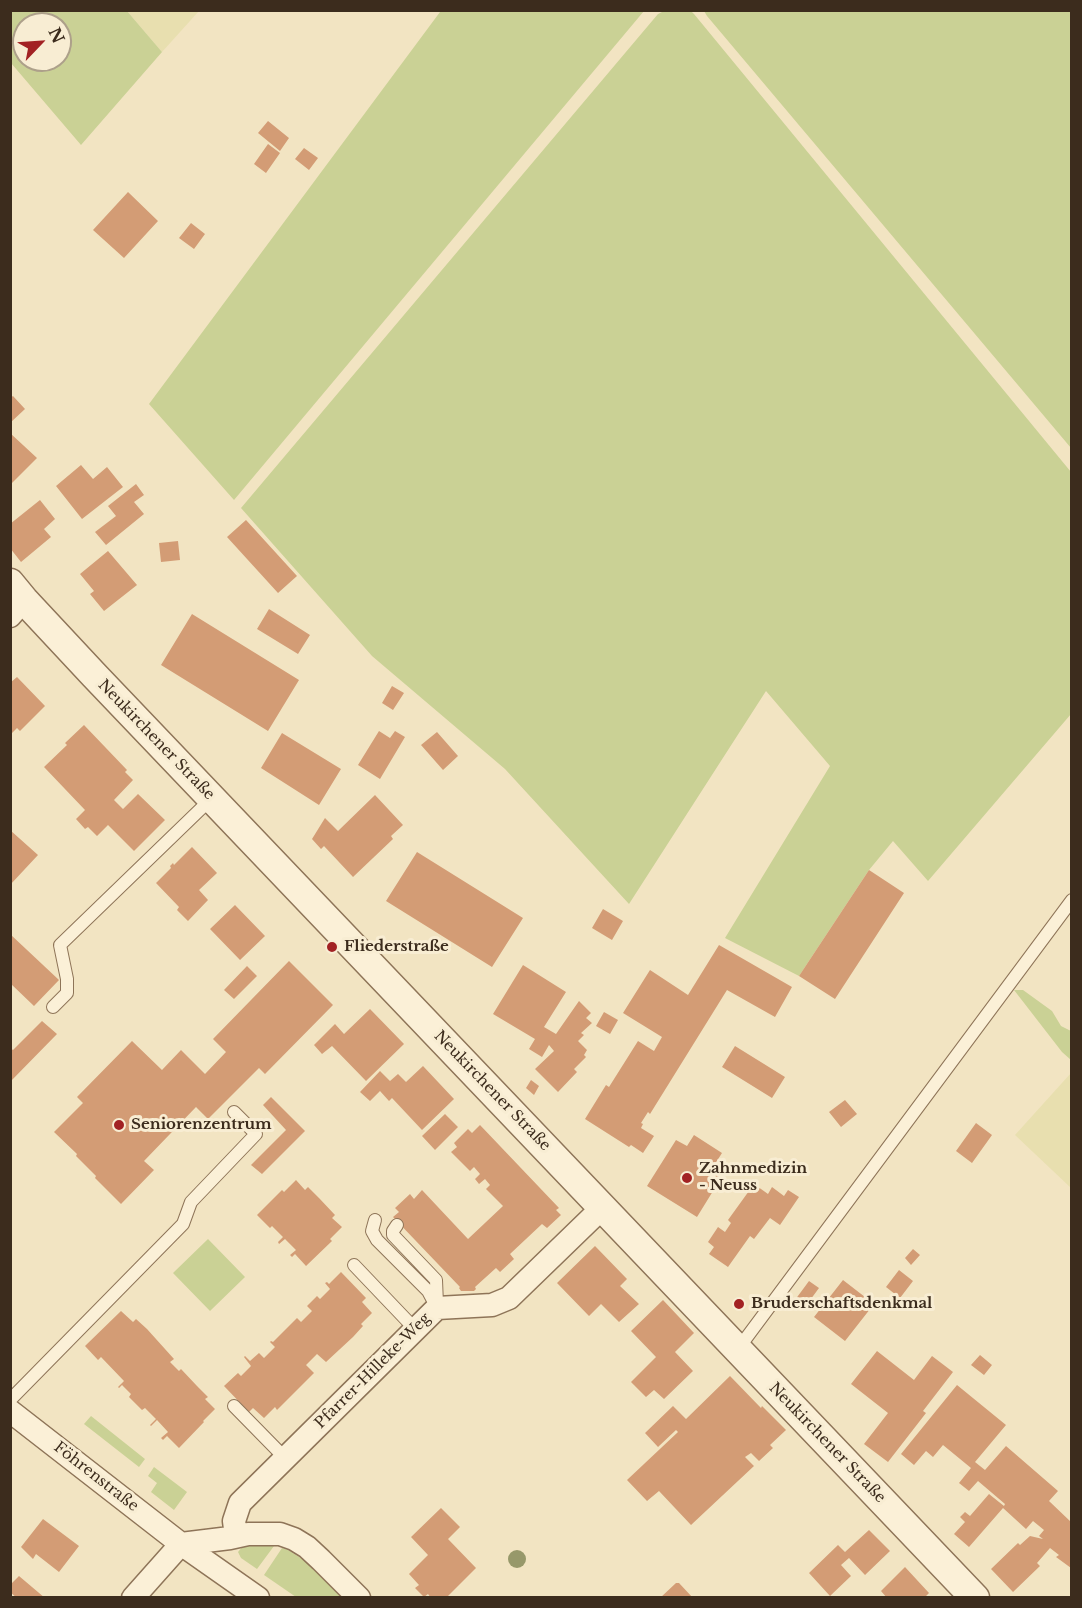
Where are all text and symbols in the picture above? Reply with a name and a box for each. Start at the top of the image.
north arrow [12,12,72,72]
text: N [44,24,69,46]
street label: Neukirchener Straße [94,676,218,804]
place label: Fliederstraße [344,938,449,956]
marker: Fliederstraße [325,940,339,954]
street label: Neukirchener Straße [430,1027,554,1155]
place label: Seniorenzentrum [131,1116,272,1134]
marker: Seniorenzentrum [112,1118,126,1132]
place label: Zahnmedizin - Neuss [699,1160,807,1195]
marker: Zahnmedizin - Neuss [680,1171,694,1185]
place label: Bruderschaftsdenkmal [751,1295,932,1313]
marker: Bruderschaftsdenkmal [732,1297,746,1311]
street label: Pfarrer-Hilleke-Weg [311,1309,435,1433]
street label: Neukirchener Straße [765,1379,889,1507]
street label: Föhrenstraße [50,1438,142,1516]

